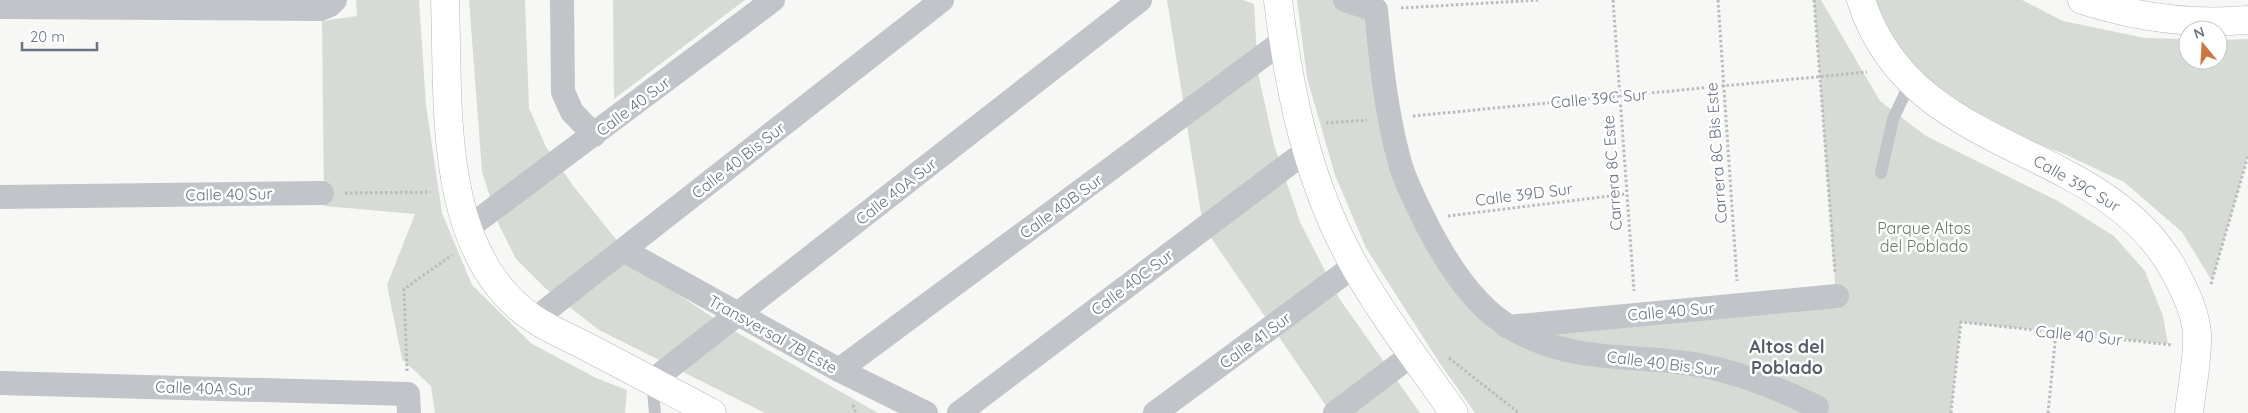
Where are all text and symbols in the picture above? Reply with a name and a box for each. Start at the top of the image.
scale bar [22,20,98,52]
north arrow [2178,20,2228,70]
text: N [2191,22,2207,43]
text: 20 m [30,27,65,46]
street label: Calle 40 Sur [592,72,674,140]
street label: Carrera 8C Bis Este [1701,82,1731,224]
street label: Calle 39C Sur [1550,84,1648,112]
street label: Carrera 8C Este [1598,115,1626,231]
street label: Calle 40 Bis Sur [687,117,789,203]
street label: Calle 39C Sur [2030,150,2124,216]
street label: Calle 40A Sur [851,153,941,229]
street label: Calle 40B Sur [1016,169,1106,243]
street label: Calle 39D Sur [1474,178,1574,210]
street label: Calle 40 Sur [185,183,273,205]
park label: Parque Altos del Poblado [1877,218,1971,256]
street label: Calle 40C Sur [1087,245,1177,319]
street label: Transversal 7B Este [705,290,841,378]
street label: Calle 40 Sur [1627,297,1715,325]
street label: Calle 41 Sur [1215,307,1295,373]
street label: Calle 40 Sur [2035,320,2123,350]
district label: Altos del Poblado [1749,335,1825,379]
street label: Calle 40 Bis Sur [1606,346,1720,380]
street label: Calle 40A Sur [155,376,253,400]

